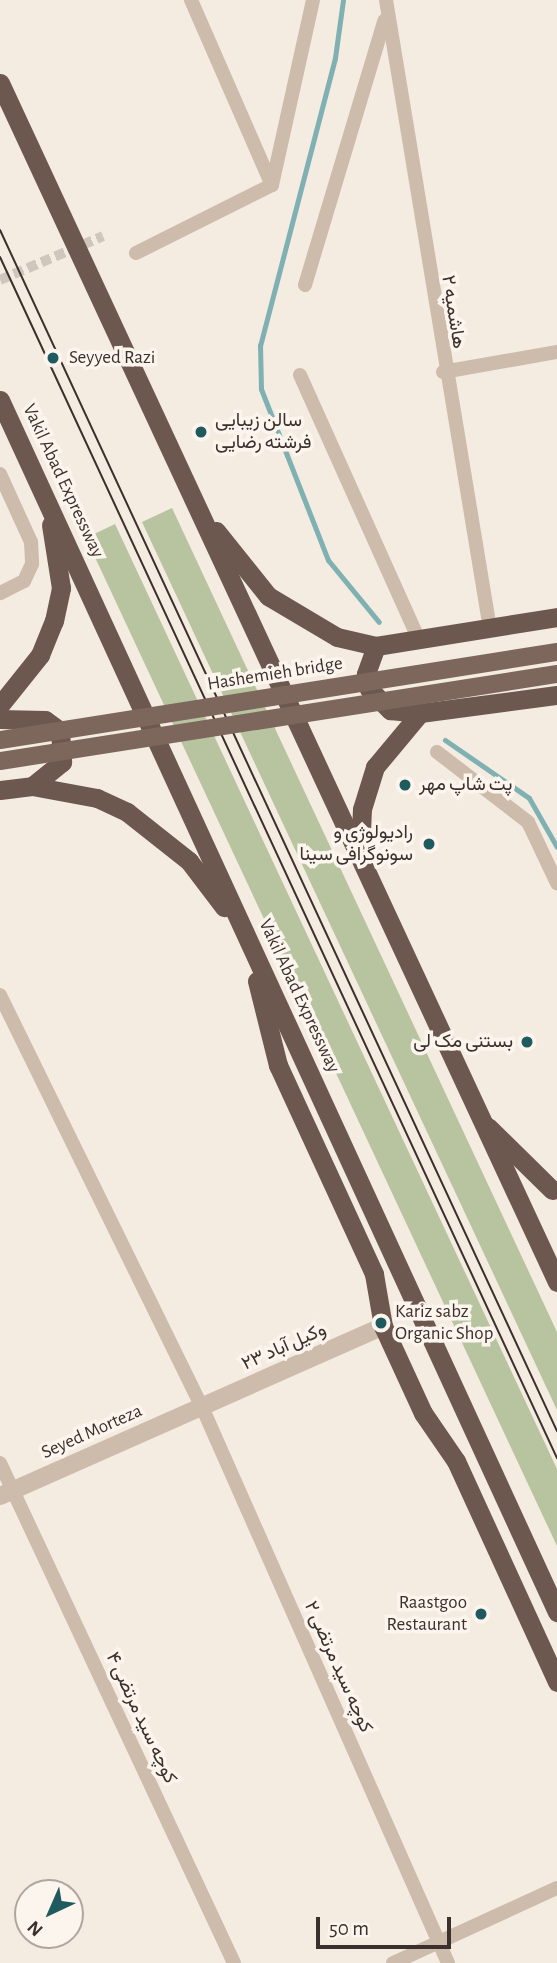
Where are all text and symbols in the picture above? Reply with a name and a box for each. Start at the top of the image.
street label: هاشمیه ۲ [436,274,470,350]
place label: Seyyed Razi [69,347,155,369]
marker: Seyyed Razi [43,348,63,368]
street label: Vakil Abad Expressway [17,400,109,562]
place label: سالن زیبایی فرشته رضایی [215,410,312,454]
marker: سالن زیبایی فرشته رضایی [193,424,209,440]
street label: Hashemieh bridge [206,652,344,696]
place label: پت شاپ مهر [419,774,512,796]
marker: پت شاپ مهر [397,777,413,793]
place label: رادیولوژی و سونوگرافی سینا [299,822,413,866]
marker: رادیولوژی و سونوگرافی سینا [419,834,439,854]
street label: Vakil Abad Expressway [253,915,345,1077]
place label: بستنی مک لی [413,1031,513,1053]
marker: بستنی مک لی [519,1034,535,1050]
place label: Kariz sabz Organic Shop [395,1301,493,1345]
marker: Kariz sabz Organic Shop [373,1315,389,1331]
street label: ۲۳ وکیل آباد [238,1318,330,1376]
street label: Seyed Morteza [38,1400,146,1464]
place label: Raastgoo Restaurant [387,1592,467,1636]
street label: کوچه سید مرتضی ۲ [299,1598,377,1736]
marker: Raastgoo Restaurant [473,1606,489,1622]
street label: کوچه سید مرتضی ۴ [101,1649,181,1787]
north arrow [14,1879,84,1949]
scale bar [319,1904,454,1948]
text: N [24,1917,47,1939]
text: 50 m [329,1918,369,1939]

